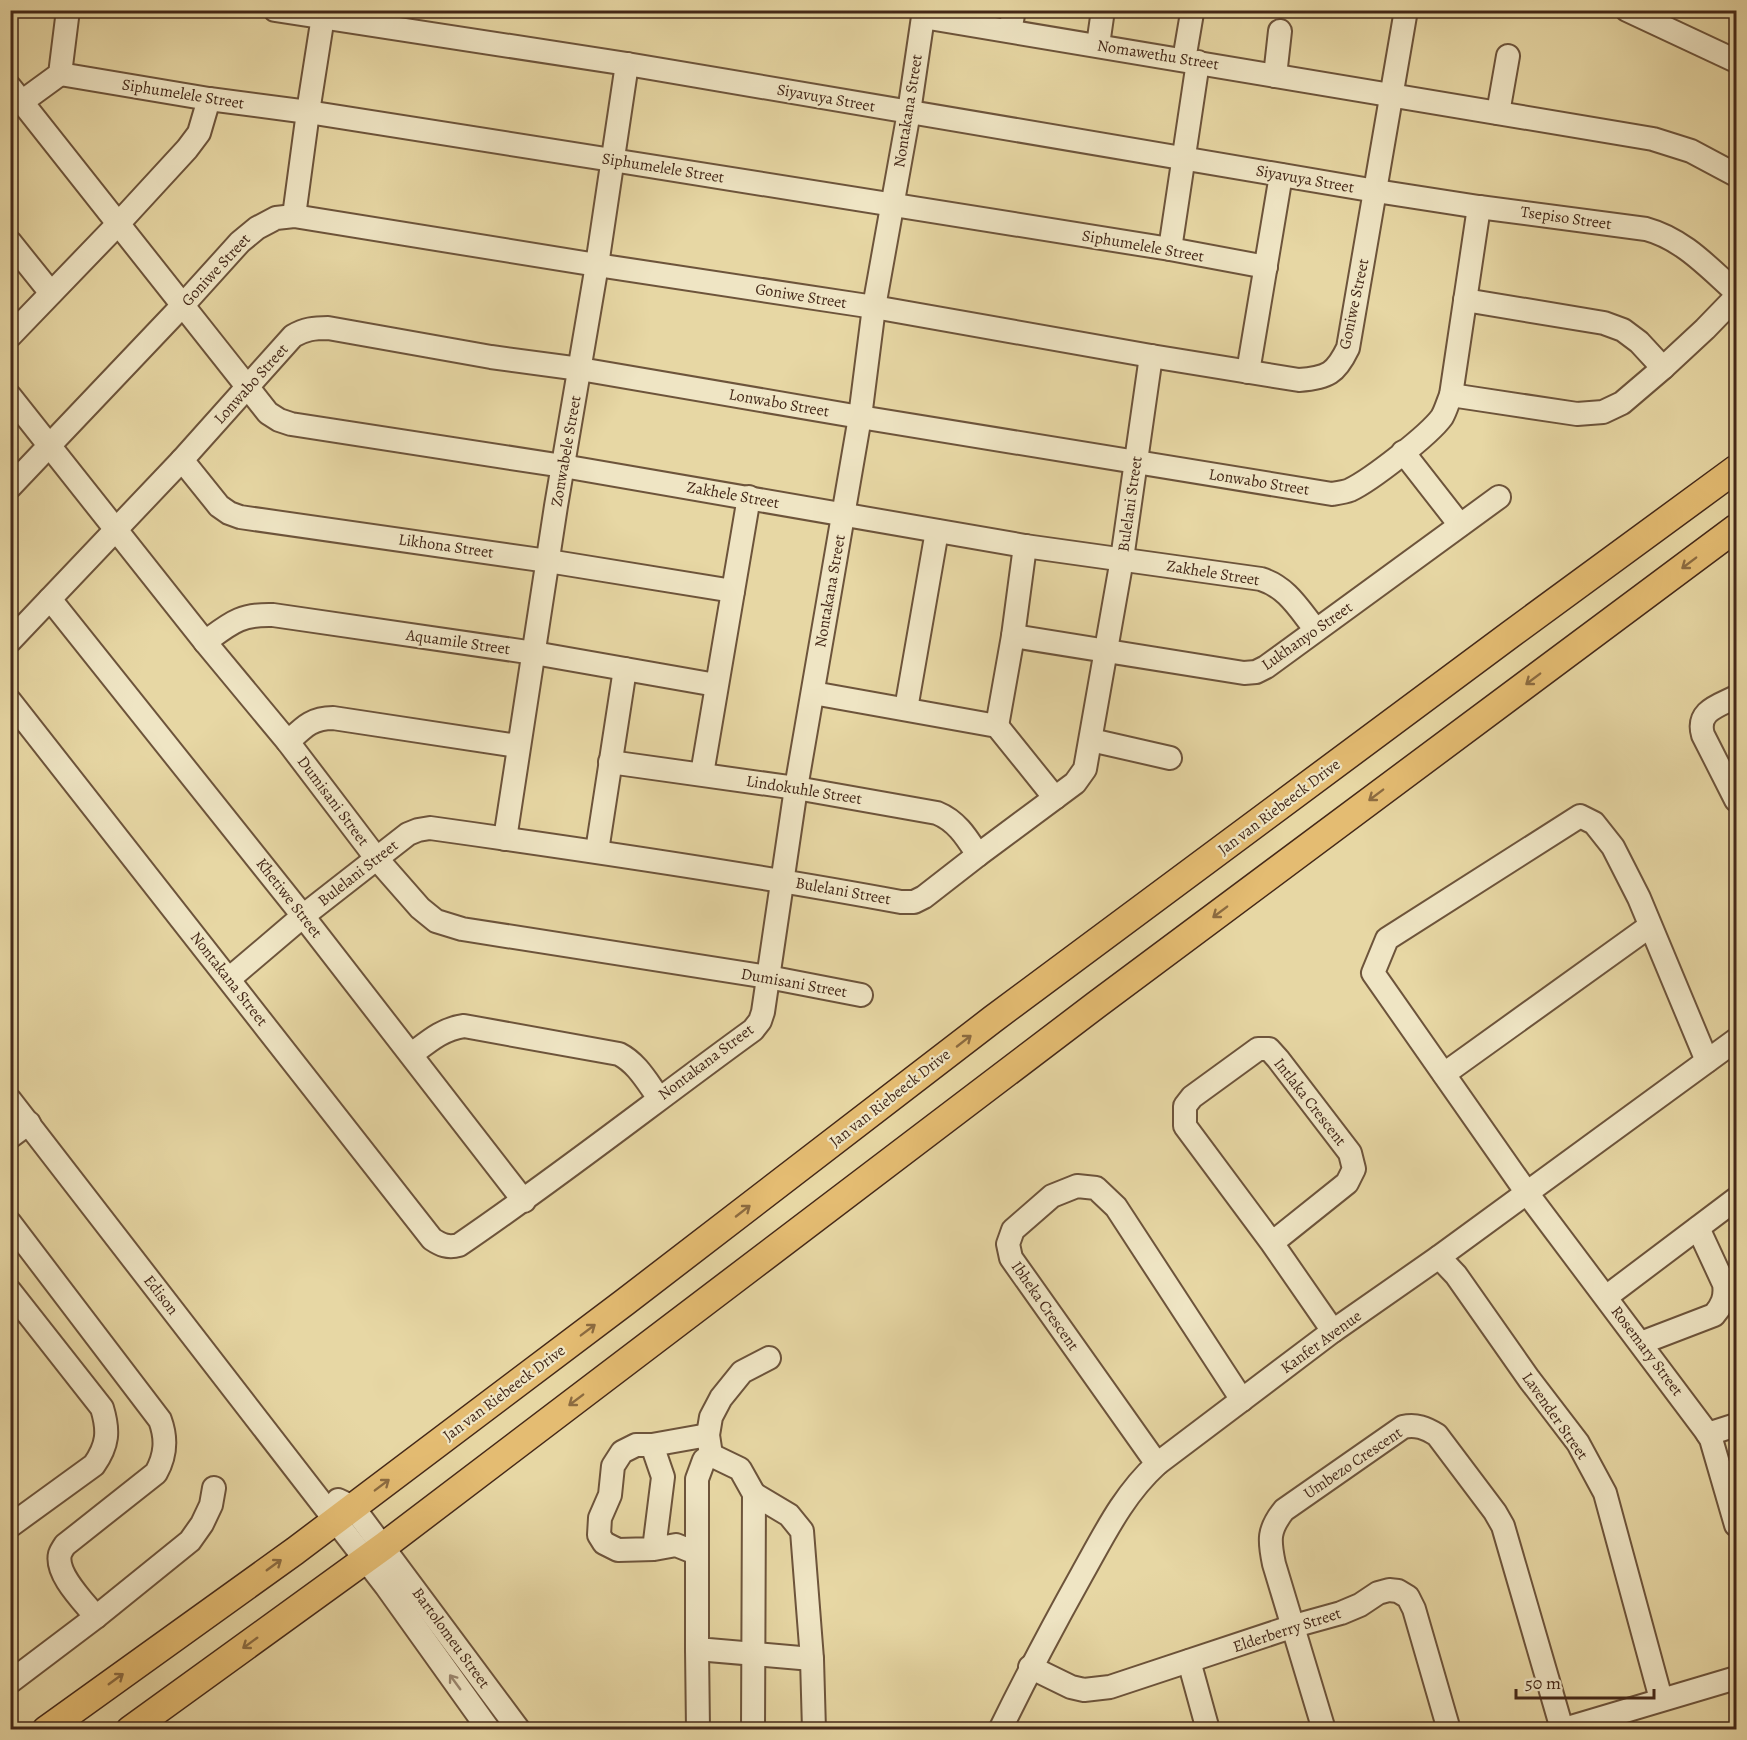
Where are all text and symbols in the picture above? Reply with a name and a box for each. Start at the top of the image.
street label: Nomawethu Street [1096,35,1220,75]
street label: Nontakana Street [888,53,928,169]
street label: Siphumelele Street [120,73,246,115]
street label: Siyavuya Street [775,79,877,117]
street label: Siphumelele Street [600,147,726,189]
street label: Siyavuya Street [1254,160,1356,198]
street label: Tsepiso Street [1519,201,1613,235]
street label: Siphumelele Street [1080,224,1206,268]
street label: Goniwe Street [176,229,256,311]
street label: Goniwe Street [1334,257,1374,351]
street label: Goniwe Street [754,278,848,314]
street label: Lonwabo Street [209,339,293,429]
street label: Lonwabo Street [727,383,831,423]
street label: Zonwabele Street [545,394,587,508]
street label: Bulelani Street [1112,455,1148,553]
street label: Lonwabo Street [1207,463,1311,501]
street label: Zakhele Street [685,476,781,514]
street label: Likhona Street [397,528,495,564]
street label: Nontakana Street [809,533,851,649]
street label: Zakhele Street [1165,555,1261,591]
one-way arrow [1682,557,1698,570]
street label: Lukhanyo Street [1257,596,1357,676]
street label: Aquamile Street [404,624,511,660]
one-way arrow [1525,673,1541,686]
street label: Dumisani Street [292,751,374,851]
street label: Jan van Riebeeck Drive [1213,754,1345,860]
street label: Lindokuhle Street [745,770,863,810]
one-way arrow [1369,789,1385,802]
street label: Bulelani Street [313,835,403,911]
street label: Khetiwe Street [251,853,327,943]
street label: Bulelani Street [794,872,892,910]
one-way arrow [1212,906,1228,918]
street label: Nontakana Street [185,927,273,1031]
street label: Dumisani Street [739,963,849,1003]
street label: Nontakana Street [654,1019,758,1105]
one-way arrow [956,1035,972,1048]
street label: Jan van Riebeeck Drive [825,1044,955,1152]
street label: Intlaka Crescent [1269,1053,1351,1151]
one-way arrow [734,1205,750,1218]
street label: Ibheka Crescent [1006,1257,1084,1355]
street label: Edison [138,1270,184,1320]
street label: Rosemary Street [1606,1301,1688,1401]
street label: Kanfer Avenue [1276,1305,1366,1379]
one-way arrow [580,1324,596,1337]
street label: Jan van Riebeeck Drive [438,1340,570,1446]
street label: Lavender Street [1517,1368,1593,1464]
one-way arrow [569,1394,585,1406]
street label: Umbezo Crescent [1299,1422,1407,1504]
one-way arrow [374,1479,390,1492]
one-way arrow [266,1559,282,1571]
street label: Bartolomeu Street [407,1583,495,1693]
street label: Elderberry Street [1230,1602,1344,1658]
one-way arrow [242,1637,258,1649]
scale bar [1516,1662,1654,1700]
text: 50 m [1525,1671,1561,1695]
one-way arrow [107,1673,123,1685]
one-way arrow [449,1675,461,1691]

